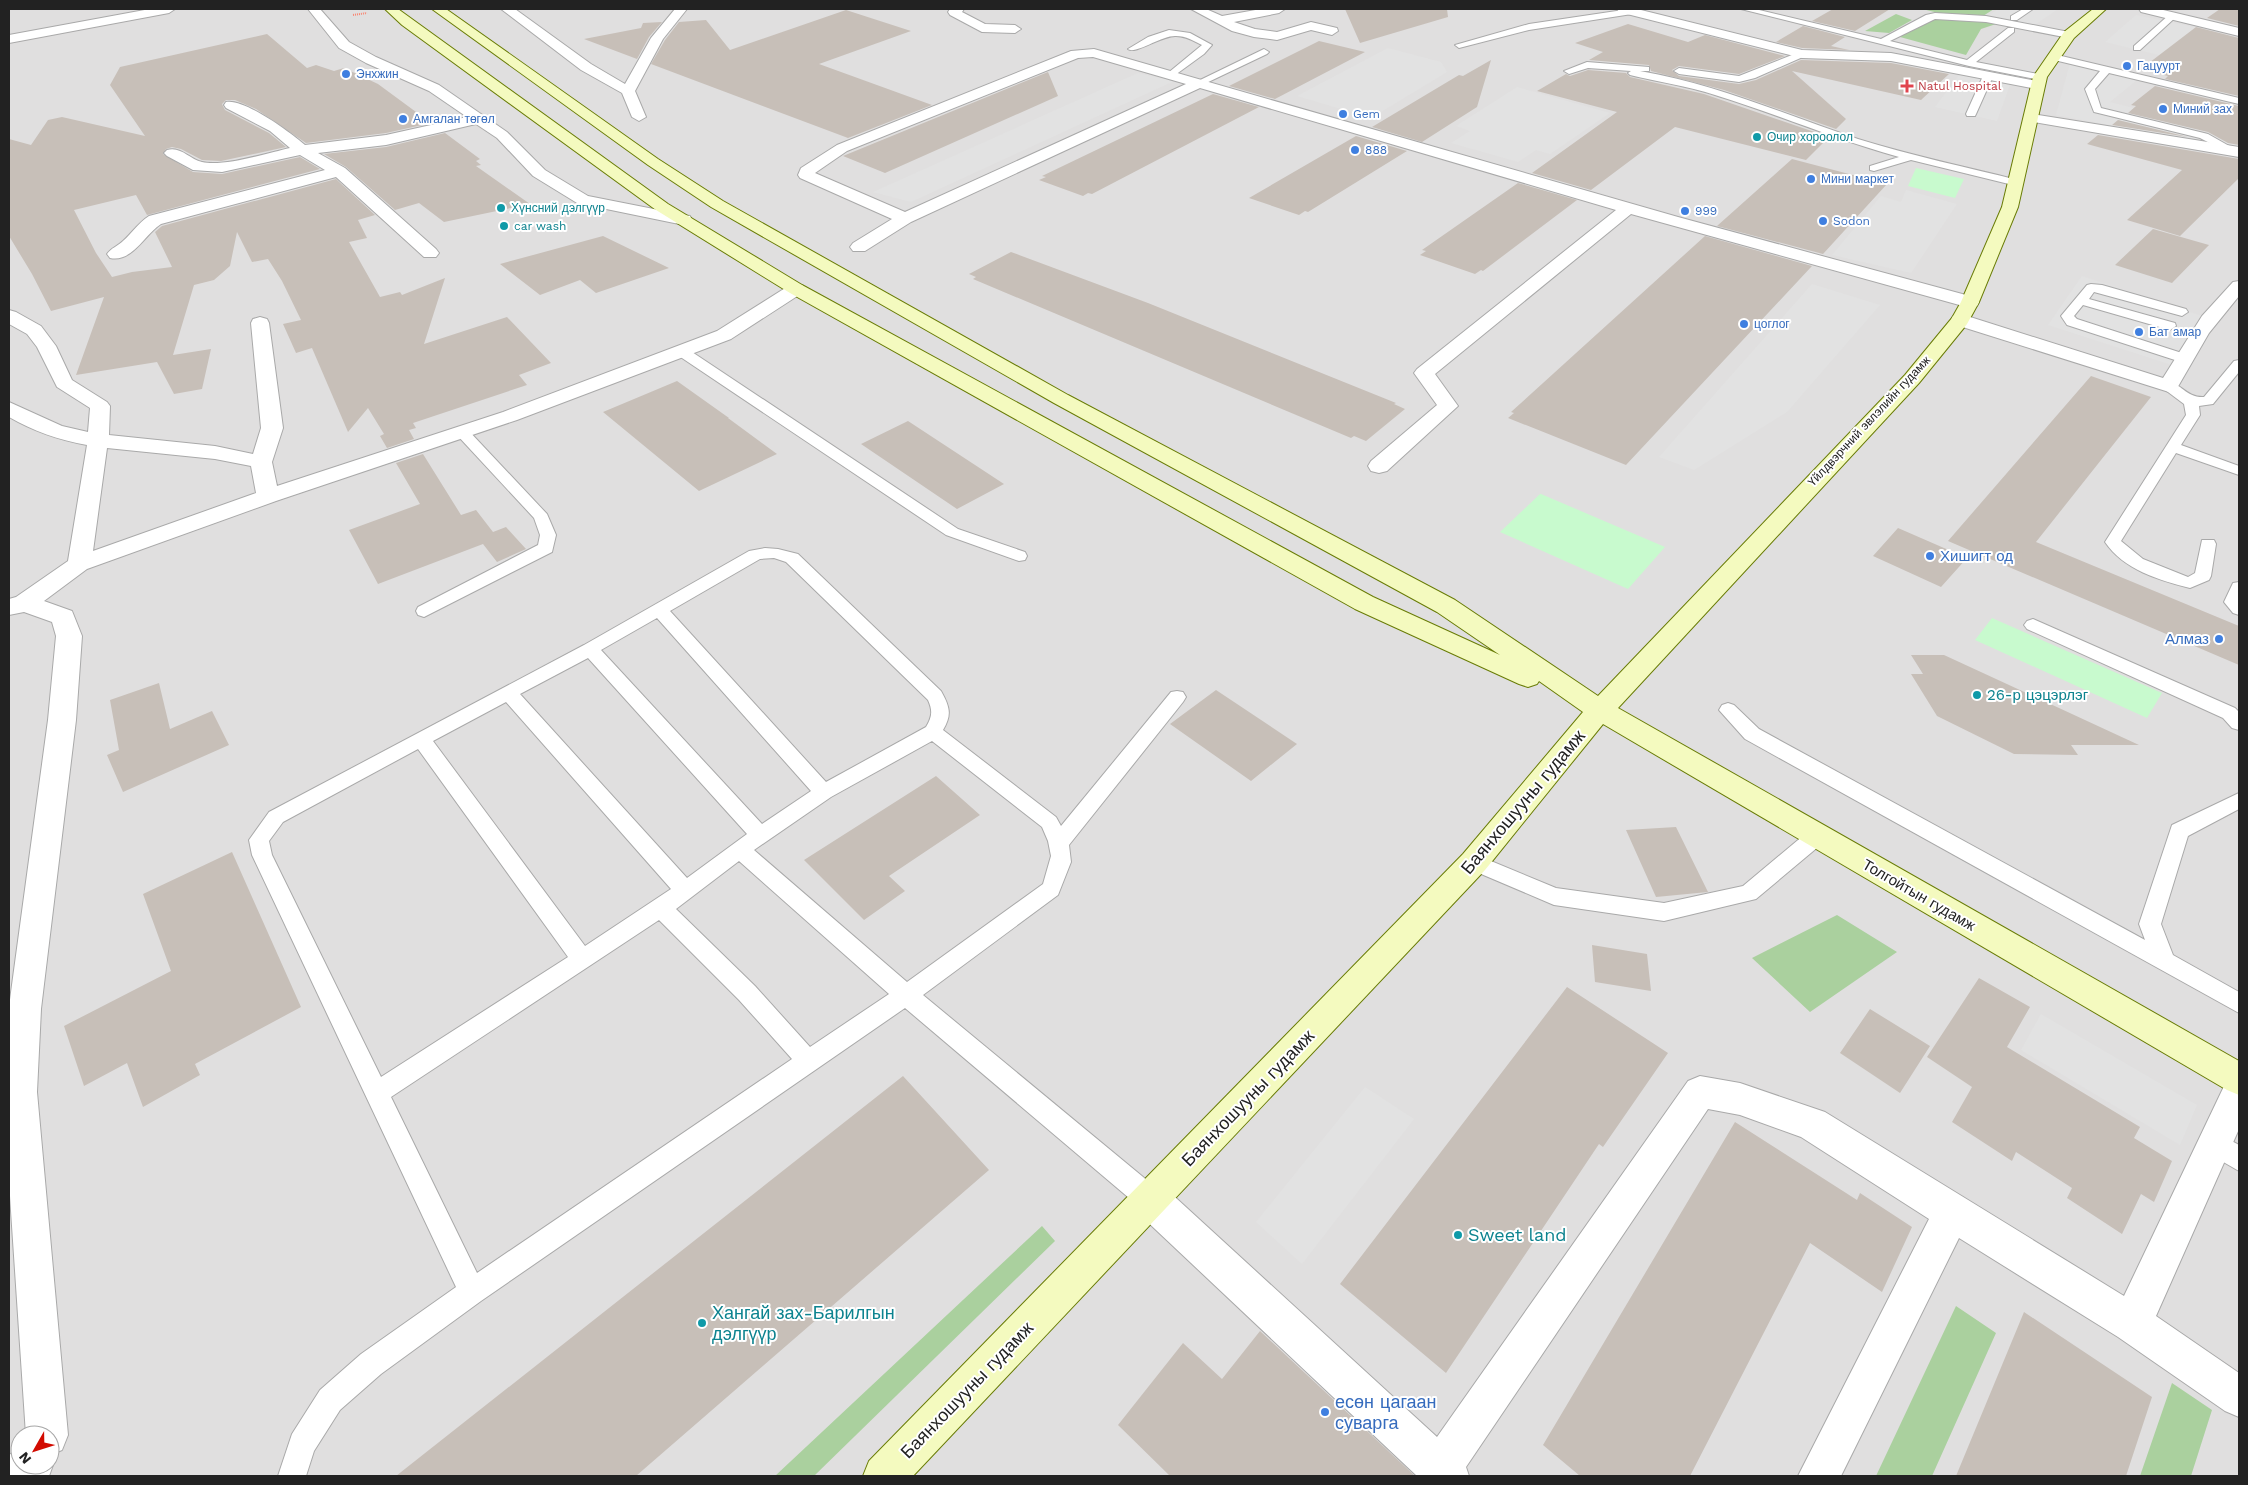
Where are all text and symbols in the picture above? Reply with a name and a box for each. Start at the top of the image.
place label: Гацуурт [2137,59,2181,73]
marker: Гацуурт [2121,60,2133,72]
place label: Энхжин [356,67,399,81]
marker: Энхжин [340,68,352,80]
marker: Natul Hospital [1900,79,1914,93]
place label: Natul Hospital [1918,79,2002,93]
place label: Миний зах [2173,102,2232,116]
marker: Миний зах [2157,103,2169,115]
place label: Gem [1353,107,1380,121]
marker: Gem [1337,108,1349,120]
place label: Амгалан төгөл [413,112,495,126]
marker: Амгалан төгөл [397,113,409,125]
place label: Очир хороолол [1767,130,1853,144]
marker: Очир хороолол [1751,131,1763,143]
place label: 888 [1365,143,1387,157]
marker: 888 [1349,144,1361,156]
place label: Мини маркет [1821,172,1894,186]
marker: Мини маркет [1805,173,1817,185]
place label: Хүнсний дэлгүүр [511,201,605,215]
marker: Хүнсний дэлгүүр [495,202,507,214]
place label: 999 [1695,204,1717,218]
marker: 999 [1679,205,1691,217]
place label: Sodon [1833,214,1870,228]
marker: Sodon [1817,215,1829,227]
place label: car wash [514,219,566,233]
marker: car wash [498,220,510,232]
place label: цоглог [1754,317,1790,331]
marker: цоглог [1738,318,1750,330]
place label: Бат амар [2149,325,2201,339]
marker: Бат амар [2133,326,2145,338]
street label: Үйлдвэрчний эвлэлийн гудамж [1805,353,1933,489]
place label: Хишигт од [1940,547,2013,565]
marker: Хишигт од [1924,550,1936,562]
place label: Алмаз [2165,630,2209,648]
marker: Алмаз [2213,633,2225,645]
place label: 26-р цэцэрлэг [1987,686,2089,704]
marker: 26-р цэцэрлэг [1971,689,1983,701]
street label: Баянхошууны гудамж [1456,725,1589,878]
street label: Толгойтын гудамж [1859,855,1979,935]
street label: Баянхошууны гудамж [1177,1025,1318,1170]
place label: Sweet land [1468,1224,1567,1245]
marker: Sweet land [1452,1229,1464,1241]
place label: Хангай зах-Барилгын дэлгүүр [712,1302,895,1344]
marker: Хангай зах-Барилгын дэлгүүр [696,1317,708,1329]
street label: Баянхошууны гудамж [896,1317,1037,1462]
place label: есөн цагаан суварга [1335,1391,1437,1433]
marker: есөн цагаан суварга [1319,1406,1331,1418]
north arrow [10,1425,60,1475]
text: N [15,1449,34,1467]

